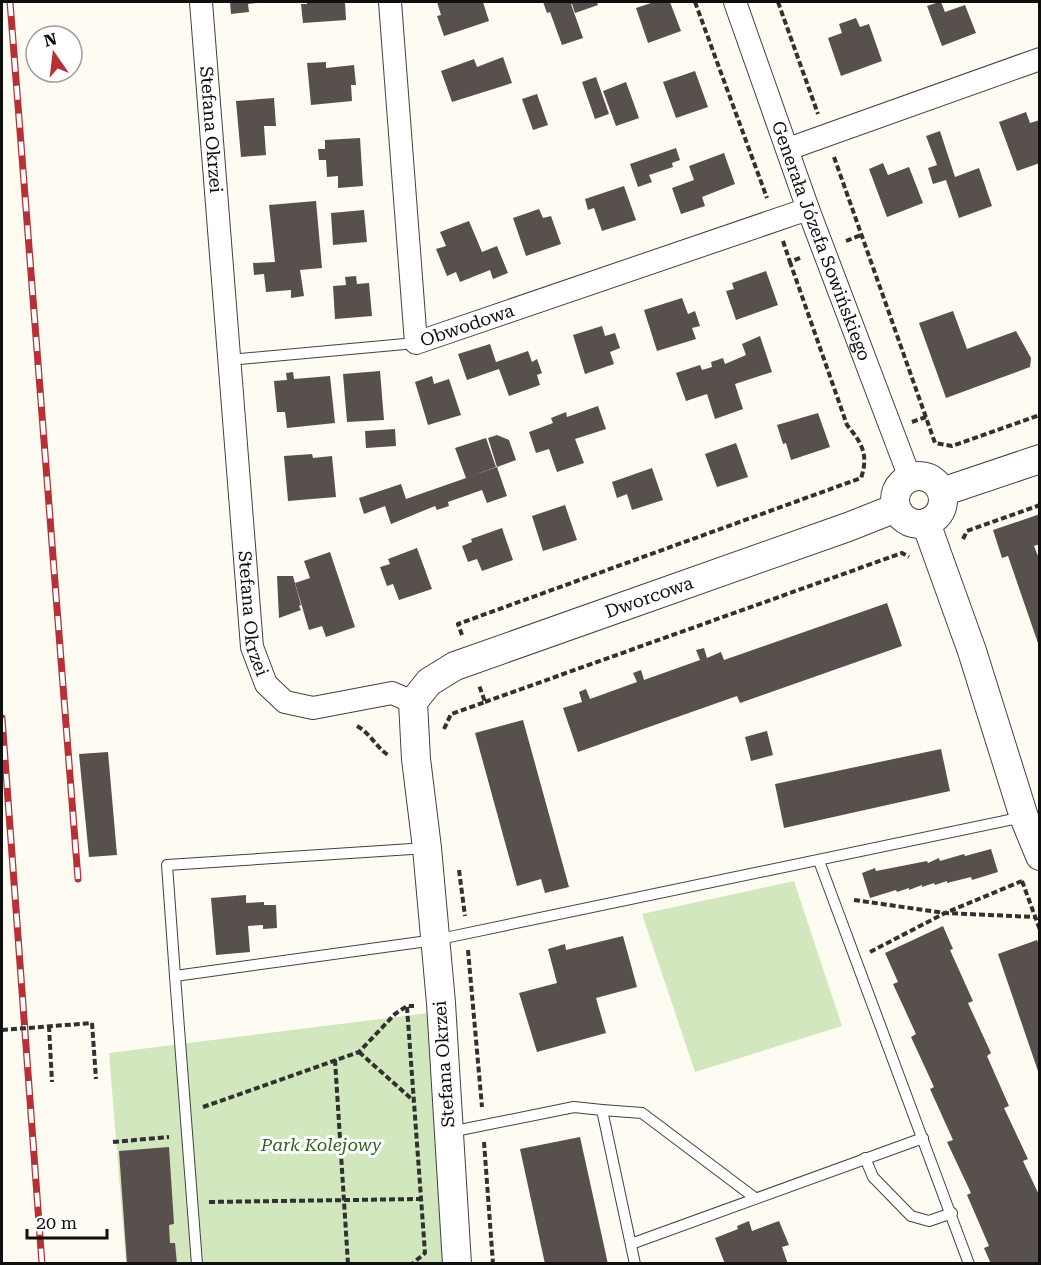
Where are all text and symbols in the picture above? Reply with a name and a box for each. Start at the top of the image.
north arrow [24,24,84,84]
text: N [42,29,59,51]
street label: Stefana Okrzei [196,65,227,194]
street label: Generała Józefa Sowińskiego [768,118,876,364]
street label: Obwodowa [417,299,517,351]
street label: Stefana Okrzei [234,550,273,679]
street label: Dworcowa [602,572,696,622]
street label: Stefana Okrzei [429,1000,458,1128]
park label: Park Kolejowy [260,1134,382,1155]
scale bar [27,1202,106,1240]
text: 20 m [36,1212,77,1233]

